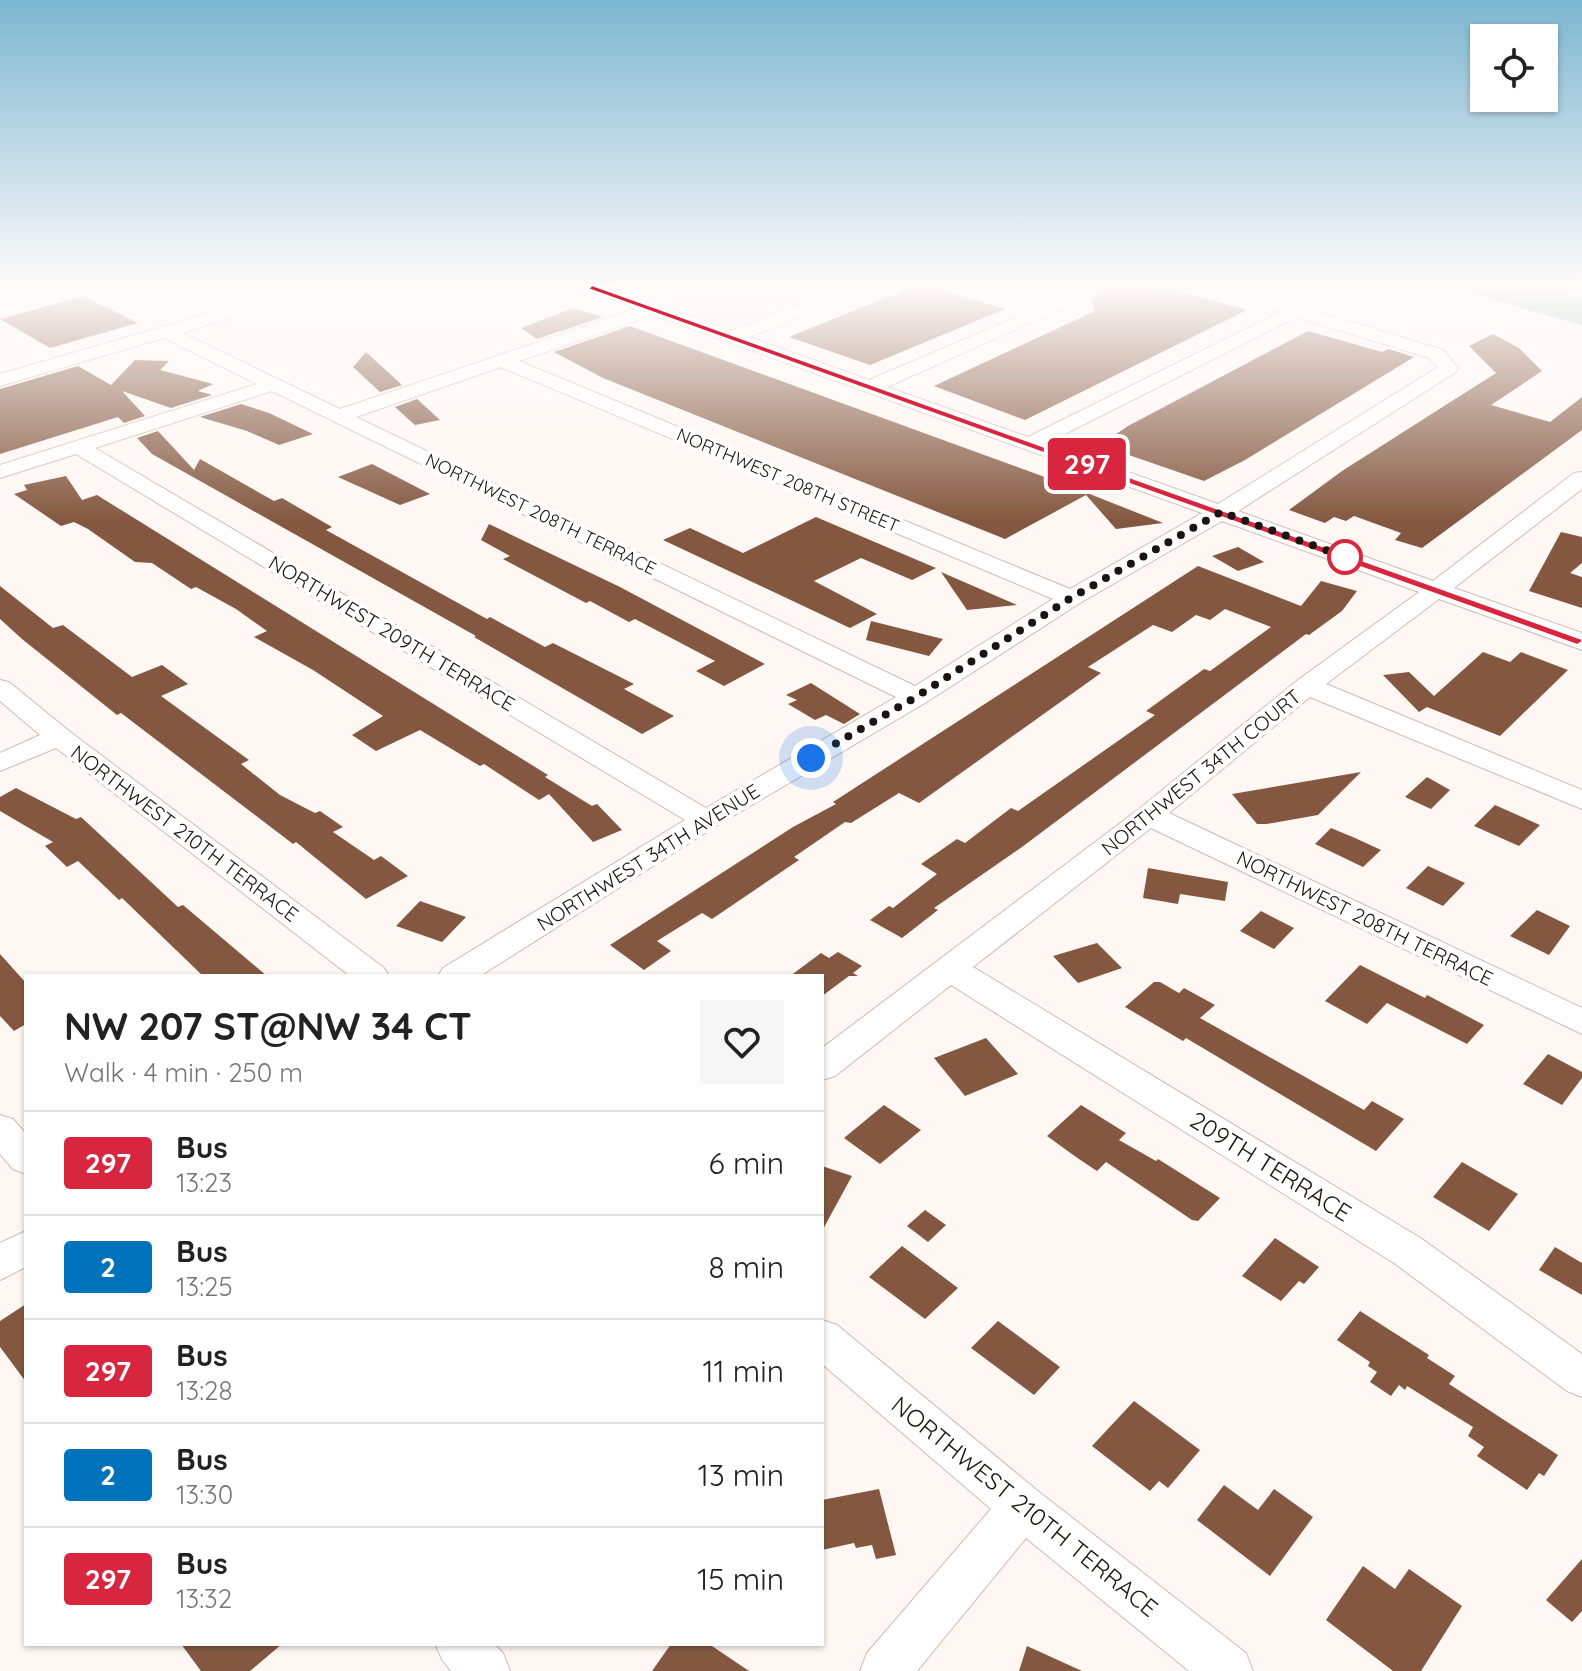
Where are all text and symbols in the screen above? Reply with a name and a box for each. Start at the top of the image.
map controls [1470,24,1558,112]
button: locate [1470,24,1558,112]
street label: NORTHWEST 208TH STREET [673,423,903,537]
line badge: 297 [1041,438,1133,490]
text: 297 [1064,446,1110,481]
street label: NORTHWEST 208TH TERRACE [422,448,660,580]
unlabelled marker [1328,540,1362,574]
street label: NORTHWEST 209TH TERRACE [264,550,520,716]
street label: NORTHWEST 34TH COURT [1096,684,1306,860]
your location [791,738,831,778]
street label: NORTHWEST 210TH TERRACE [66,739,304,927]
street label: NORTHWEST 34TH AVENUE [532,778,764,936]
street label: NORTHWEST 208TH TERRACE [1233,845,1497,991]
button: heart [700,1000,784,1084]
text: NW 207 ST@NW 34 CT [64,1002,472,1050]
text: Walk · 4 min · 250 m [64,1056,303,1089]
street label: 209TH TERRACE [1185,1104,1357,1228]
text: Bus [176,1128,228,1166]
text: 6 min [709,1144,784,1182]
text: 297 [85,1145,131,1180]
text: 13:23 [176,1166,232,1199]
text: Bus [176,1232,228,1270]
text: 8 min [708,1248,784,1286]
text: 2 [100,1249,116,1284]
text: 13:25 [176,1270,233,1303]
text: Bus [176,1336,228,1374]
text: 11 min [702,1352,784,1390]
text: 297 [85,1353,131,1388]
text: 13:28 [176,1374,233,1407]
street label: NORTHWEST 210TH TERRACE [886,1389,1164,1623]
text: Bus [176,1440,228,1478]
text: 13 min [698,1456,784,1494]
text: 2 [100,1457,116,1492]
text: 13:30 [176,1478,233,1511]
text: Bus [176,1544,228,1582]
text: 15 min [697,1560,784,1598]
text: 297 [85,1561,131,1596]
text: 13:32 [176,1582,232,1615]

